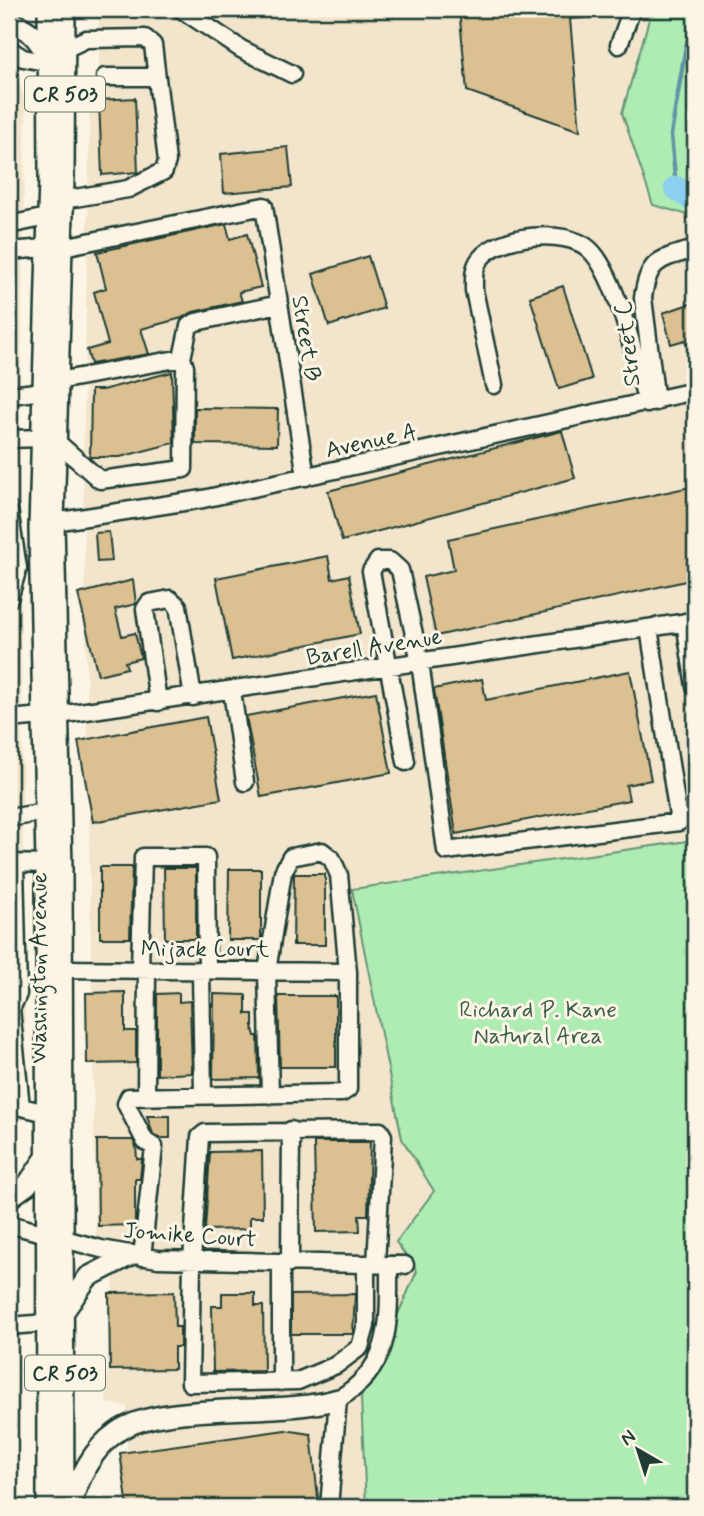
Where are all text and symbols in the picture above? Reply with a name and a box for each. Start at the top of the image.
road number: CR 503 [25,76,105,112]
street label: Street B [283,293,327,383]
street label: Street C [610,300,648,388]
street label: Avenue A [323,418,420,466]
street label: Barell Avenue [304,622,445,674]
street label: Washington Avenue [25,872,57,1064]
street label: Mijack Court [141,935,270,965]
park label: Richard P. Kane Natural Area [459,996,617,1052]
street label: Jomike Court [122,1216,257,1256]
road number: CR 503 [25,1356,105,1390]
north arrow [602,1414,672,1484]
text: N [615,1424,641,1452]

